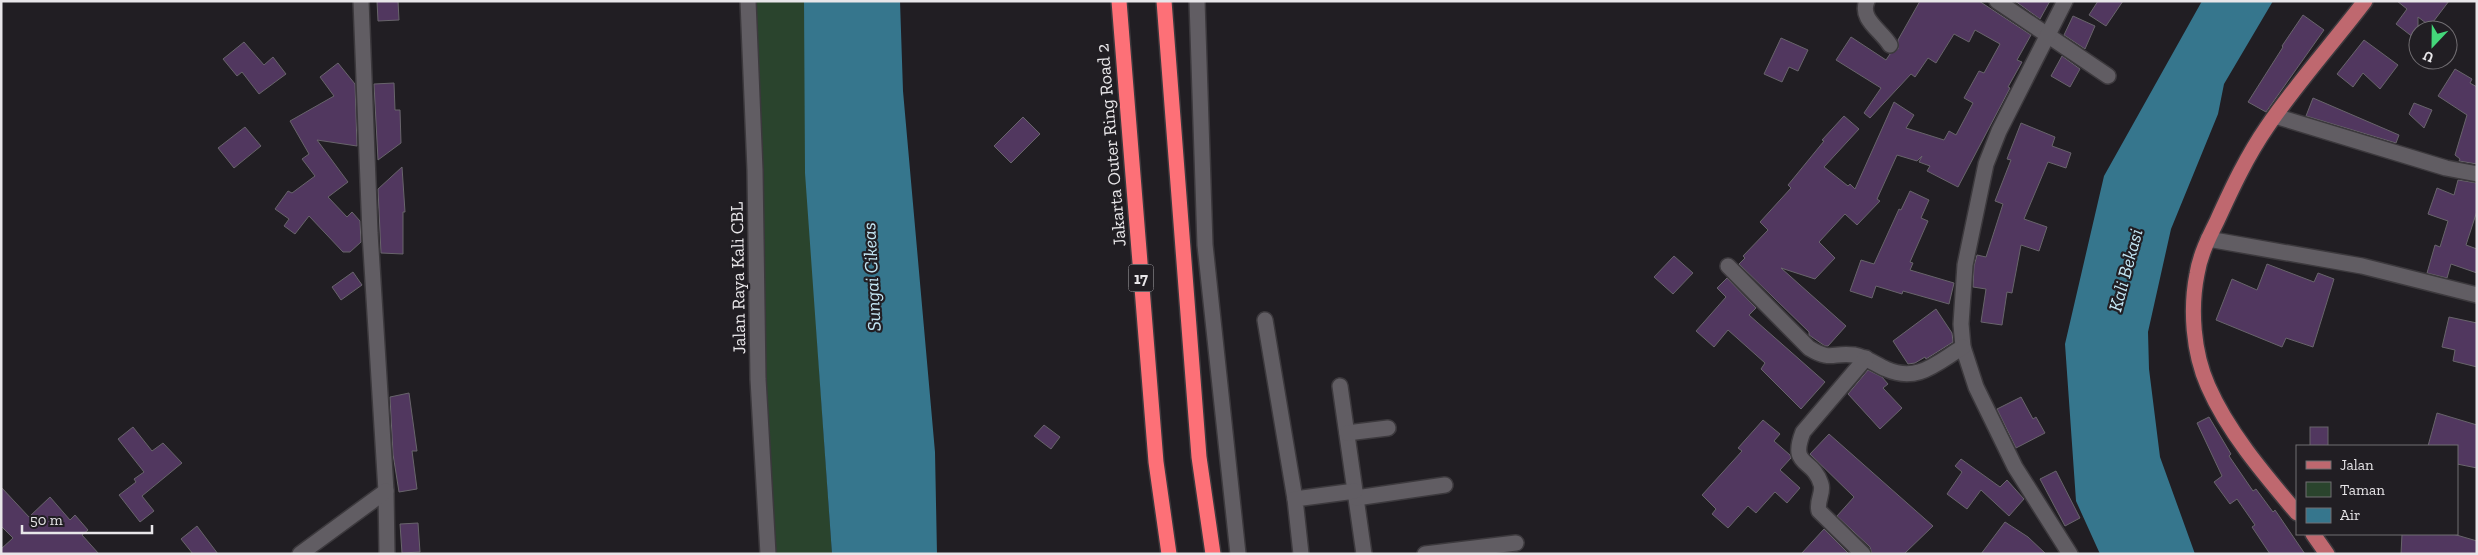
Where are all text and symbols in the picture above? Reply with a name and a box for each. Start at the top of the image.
north arrow [2408,20,2458,70]
street label: Jakarta Outer Ring Road 2 [1091,43,1131,247]
text: U [2420,47,2436,66]
street label: Jalan Raya Kali CBL [726,202,750,354]
water label: Sungai Cikeas [857,222,886,332]
water label: Kali Bekasi [2103,226,2148,314]
road number: 17 [1128,264,1154,292]
legend [2296,445,2458,535]
text: Jalan [2340,456,2374,474]
text: Taman [2340,481,2385,499]
scale bar [22,502,152,534]
text: Air [2340,506,2360,524]
text: 50 m [30,511,63,529]

